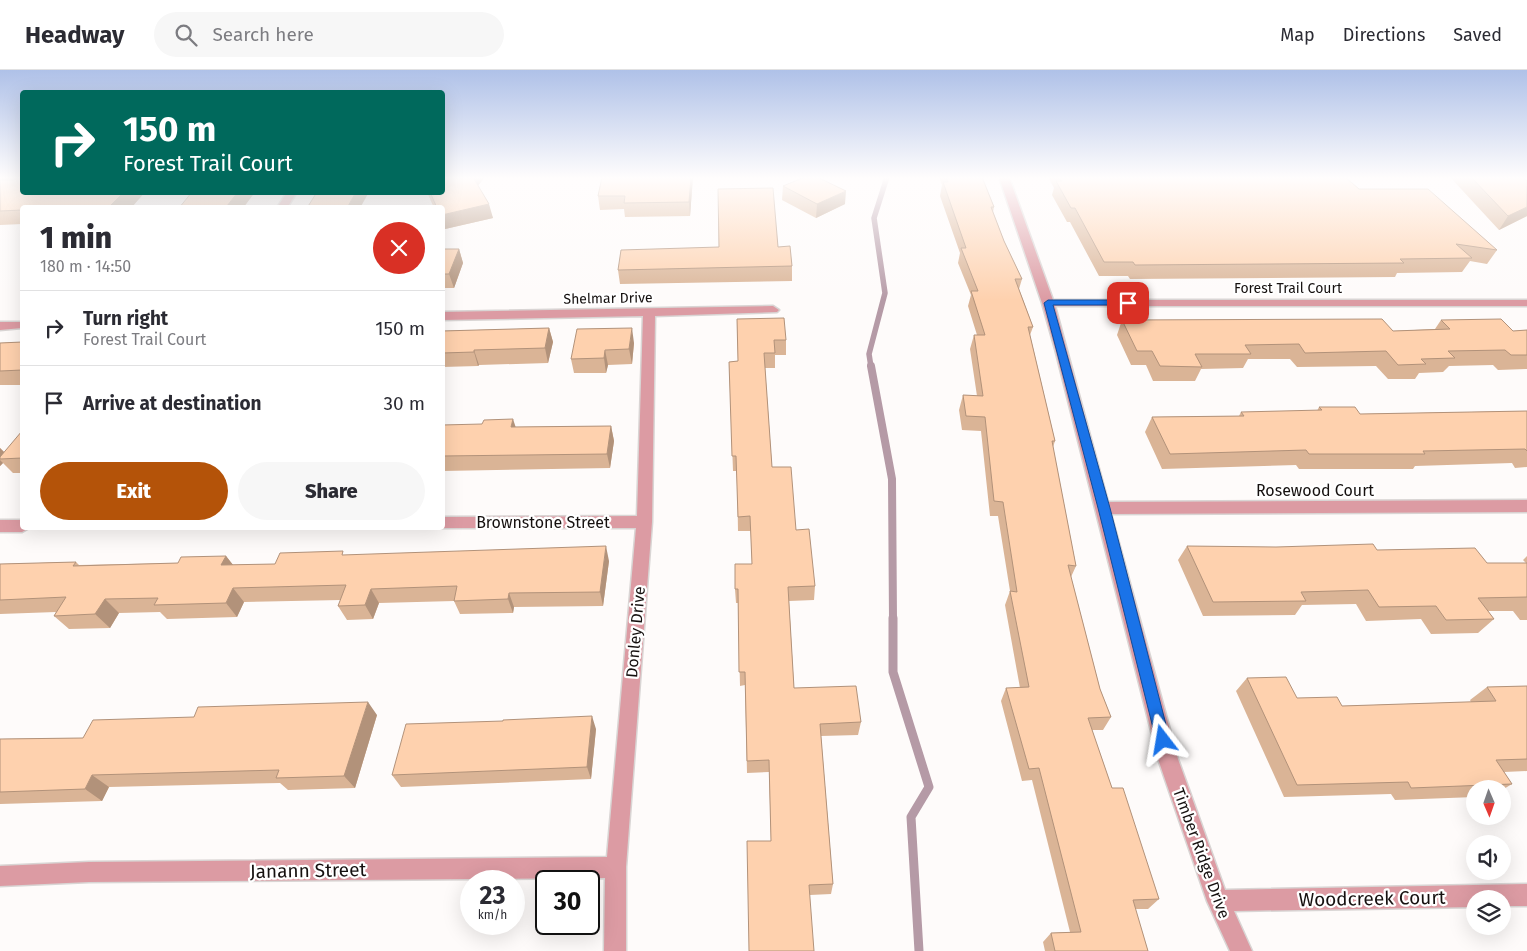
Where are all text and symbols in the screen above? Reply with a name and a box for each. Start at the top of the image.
search box [154,12,504,57]
text: Headway [25,21,124,49]
icon: search [172,21,200,49]
text: Search here [212,23,314,46]
text: Map [1280,24,1315,46]
text: Directions [1343,24,1425,46]
text: Saved [1453,24,1502,46]
text: 150 m [123,108,216,150]
icon: right [40,110,105,175]
text: Forest Trail Court [123,150,293,177]
text: 1 min [40,220,112,256]
button: close [373,222,425,274]
text: 180 m · 14:50 [40,257,131,276]
street label: Forest Trail Court [1234,280,1343,297]
pin [1107,282,1149,324]
street label: Shelmar Drive [563,289,653,308]
icon: arrive [1114,289,1142,317]
text: Turn right [83,307,168,330]
icon: right [40,314,68,342]
text: 150 m [375,317,425,340]
text: Forest Trail Court [83,330,206,349]
icon: arrive [40,389,68,417]
text: Arrive at destination [83,392,262,415]
text: 30 m [384,392,425,415]
button: Exit [40,462,228,520]
button: Share [238,462,425,520]
street label: Rosewood Court [1256,481,1374,500]
street label: Brownstone Street [476,513,610,532]
street label: Donley Drive [622,585,649,679]
position arrow [1136,713,1188,765]
north arrow [1466,780,1511,825]
map controls [1466,780,1511,935]
street label: Timber Ridge Drive [1169,785,1234,921]
button: sound [1466,835,1511,880]
street label: Janann Street [250,858,367,883]
speed limit sign: 30 [535,870,600,935]
text: 23 [480,881,505,911]
street label: Woodcreek Court [1298,886,1446,911]
button: layers [1466,890,1511,935]
text: km/h [478,908,507,922]

